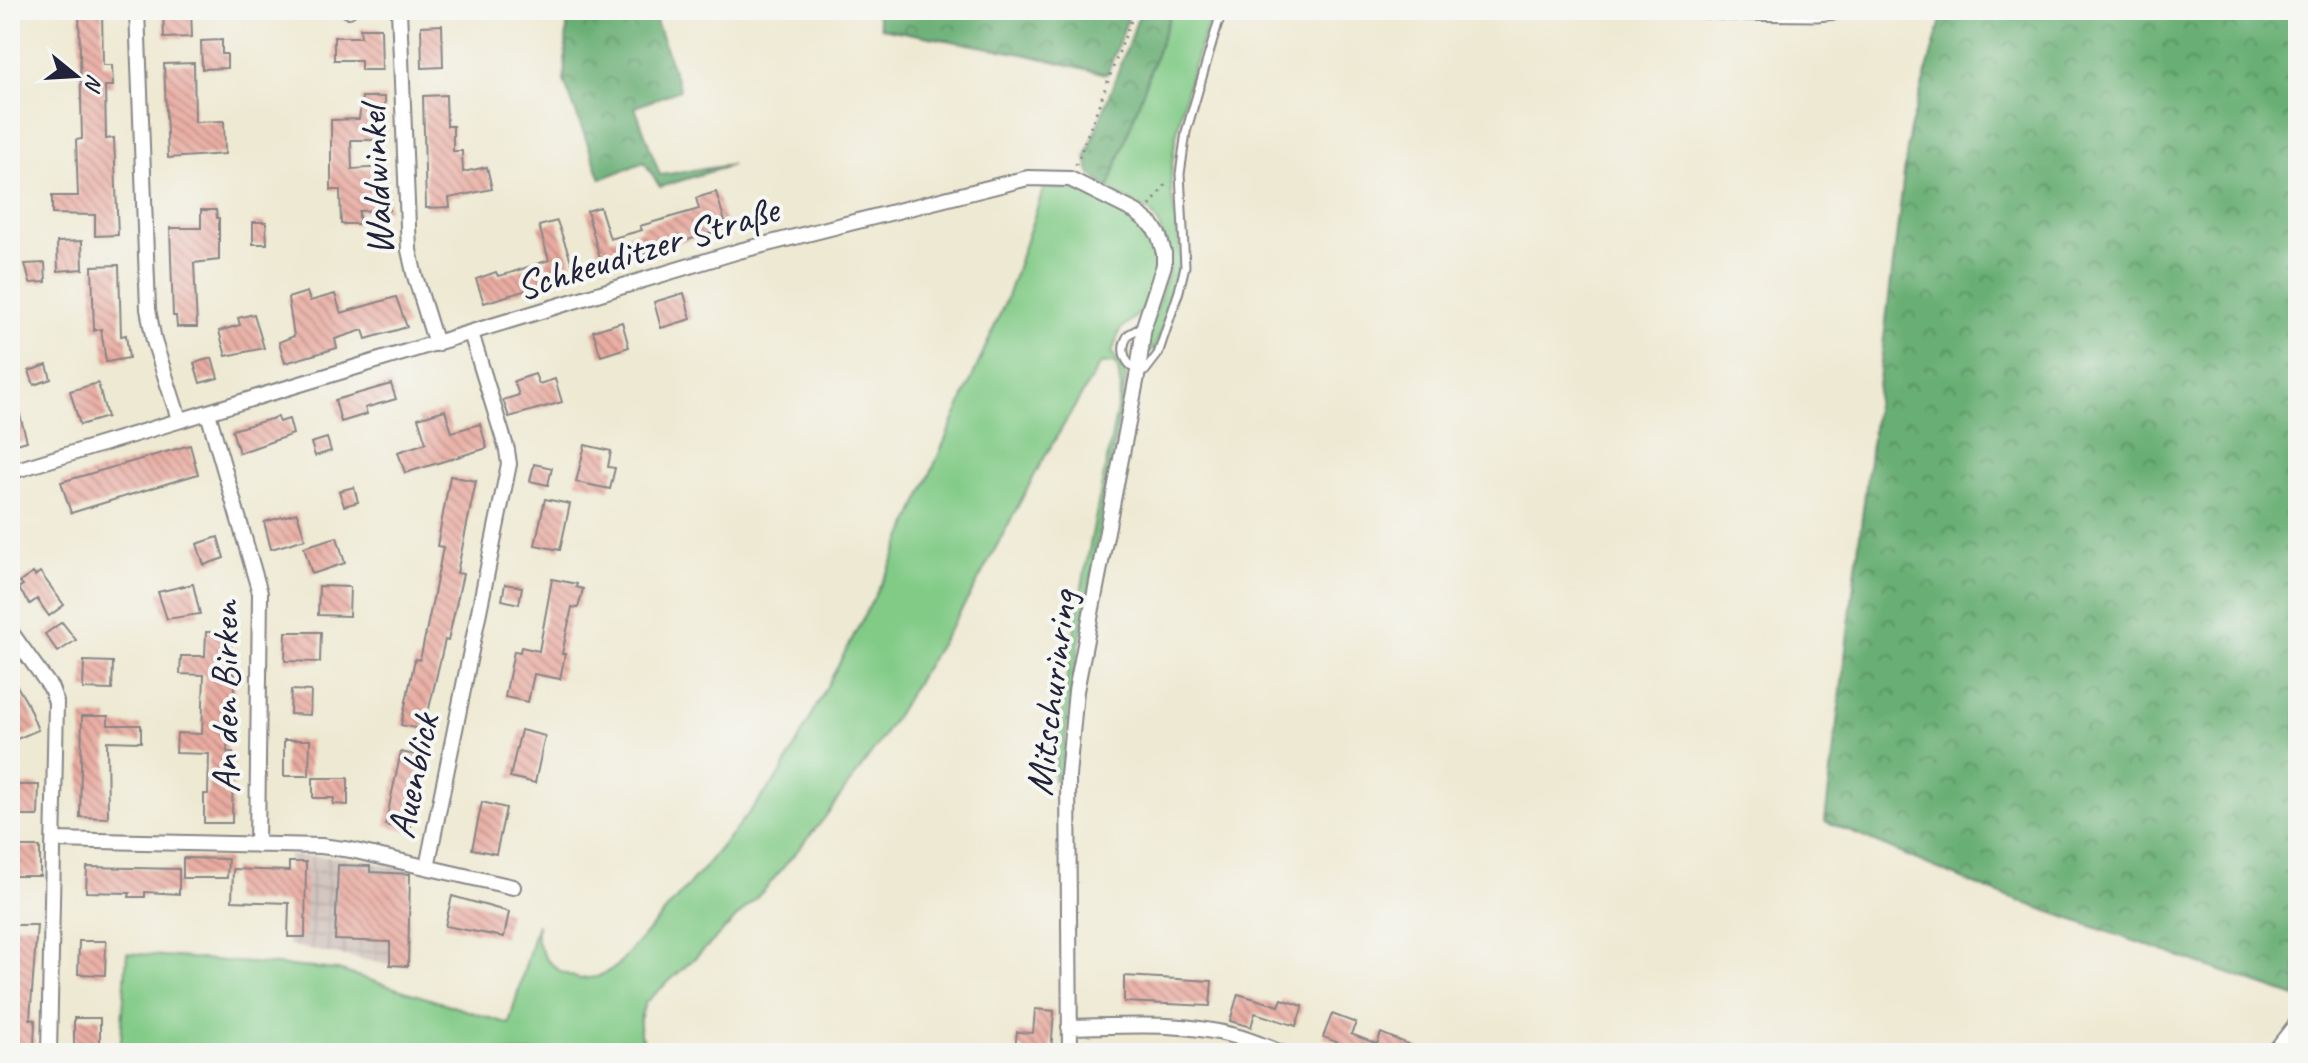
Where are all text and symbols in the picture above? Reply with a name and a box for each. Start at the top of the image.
north arrow [36,36,116,116]
text: N [78,71,109,96]
street label: Waldwinkel [347,99,405,257]
street label: Schkeuditzer Straße [510,184,787,312]
street label: Mitschurinring [1014,585,1089,798]
street label: An den Birken [200,599,250,793]
street label: Auenblick [375,707,451,843]

